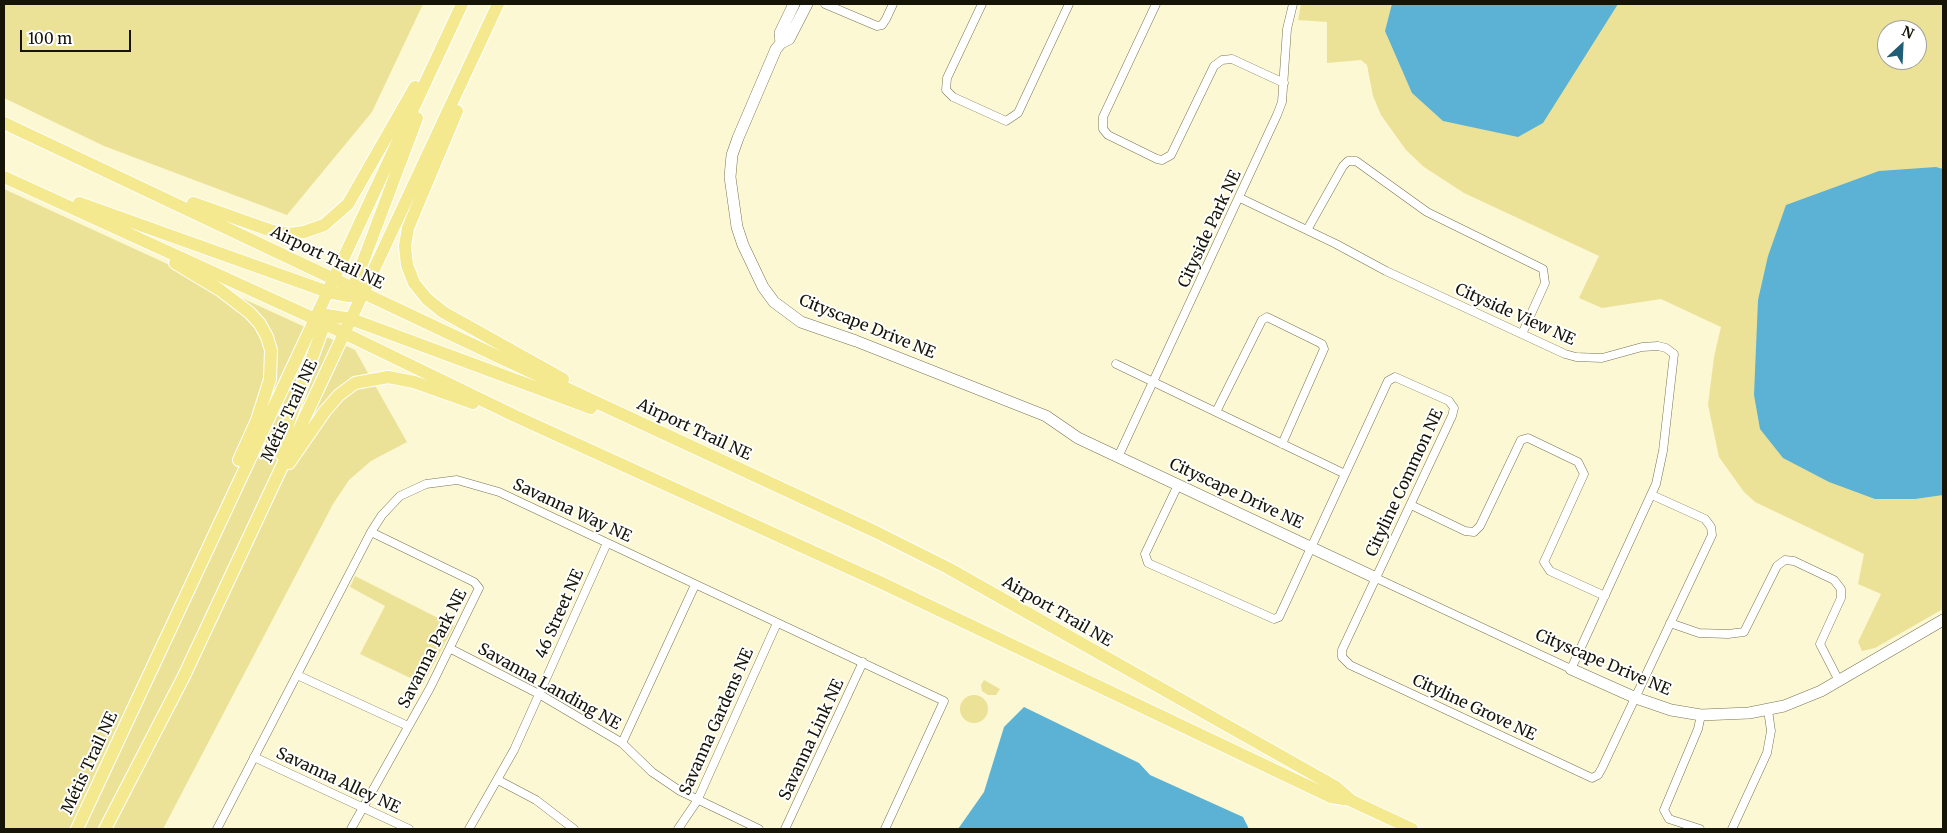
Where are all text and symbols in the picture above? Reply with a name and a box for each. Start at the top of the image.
scale bar [22,20,134,52]
north arrow [1877,20,1927,70]
text: N [1899,22,1917,43]
text: 100 m [28,29,72,48]
street label: Cityside Park NE [1174,167,1246,291]
street label: Airport Trail NE [267,222,387,294]
street label: Cityside View NE [1452,280,1578,350]
street label: Cityscape Drive NE [796,291,938,363]
street label: Métis Trail NE [258,357,322,465]
street label: Airport Trail NE [634,395,754,465]
street label: Cityline Common NE [1362,406,1448,560]
street label: Cityscape Drive NE [1166,455,1306,533]
street label: Savanna Way NE [510,475,634,547]
street label: 46 Street NE [532,567,588,661]
street label: Airport Trail NE [999,573,1115,651]
street label: Savanna Park NE [395,586,471,712]
street label: Cityscape Drive NE [1532,626,1674,700]
street label: Savanna Landing NE [474,640,624,734]
street label: Savanna Gardens NE [676,645,758,799]
street label: Cityline Grove NE [1409,671,1539,745]
street label: Savanna Link NE [776,676,848,804]
street label: Métis Trail NE [58,709,122,817]
street label: Savanna Alley NE [273,744,403,818]

